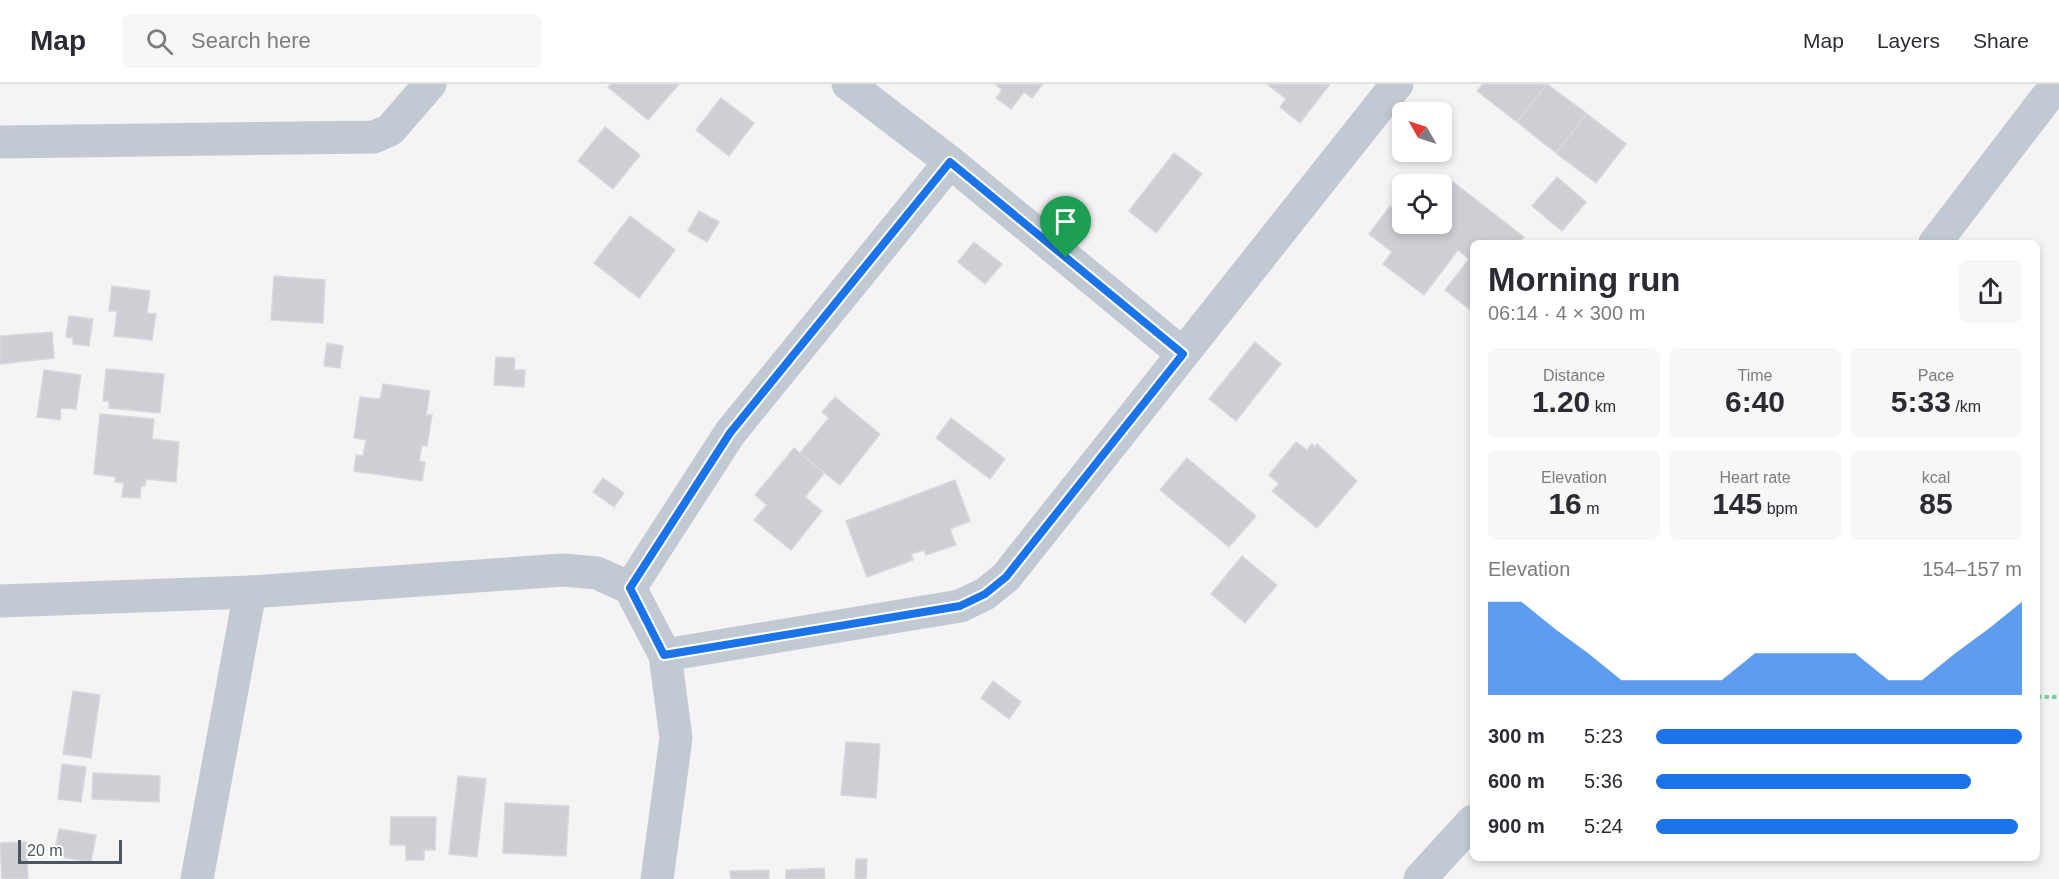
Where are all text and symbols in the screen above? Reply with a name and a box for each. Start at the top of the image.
search box [122,14,542,68]
text: Map [30,25,86,56]
icon: search [143,25,176,58]
text: Search here [191,28,311,53]
text: Map [1803,29,1844,52]
text: Layers [1877,29,1940,52]
text: Share [1973,29,2029,52]
north arrow [1392,102,1452,162]
map controls [1392,102,1452,234]
button: locate [1392,174,1452,234]
pin [1040,196,1091,258]
icon: arrive [1049,205,1082,238]
button: share [1959,260,2022,323]
text: Morning run [1488,261,1680,298]
text: 06:14 · 4 × 300 m [1488,302,1645,324]
text: Distance [1543,367,1605,384]
text: Time [1738,367,1772,384]
text: Pace [1918,367,1954,384]
text: 1.20 [1532,385,1590,418]
text: 6:40 [1725,385,1785,418]
text: 5:33 [1891,385,1951,418]
text: km [1590,398,1616,415]
text: /km [1951,398,1981,415]
text: Elevation [1541,469,1607,486]
text: Heart rate [1719,469,1791,486]
text: kcal [1922,469,1950,486]
text: 16 [1548,487,1582,520]
text: 145 [1712,487,1762,520]
text: 85 [1919,487,1953,520]
text: m [1582,500,1600,517]
text: bpm [1762,500,1798,517]
text: Elevation [1488,558,1570,580]
text: 154–157 m [1922,558,2022,580]
text: 300 m [1488,725,1545,747]
text: 5:23 [1584,725,1623,747]
text: 600 m [1488,770,1545,792]
text: 5:36 [1584,770,1623,792]
text: 900 m [1488,815,1545,837]
text: 5:24 [1584,815,1623,837]
scale bar [18,837,122,864]
text: 20 m [27,842,63,859]

